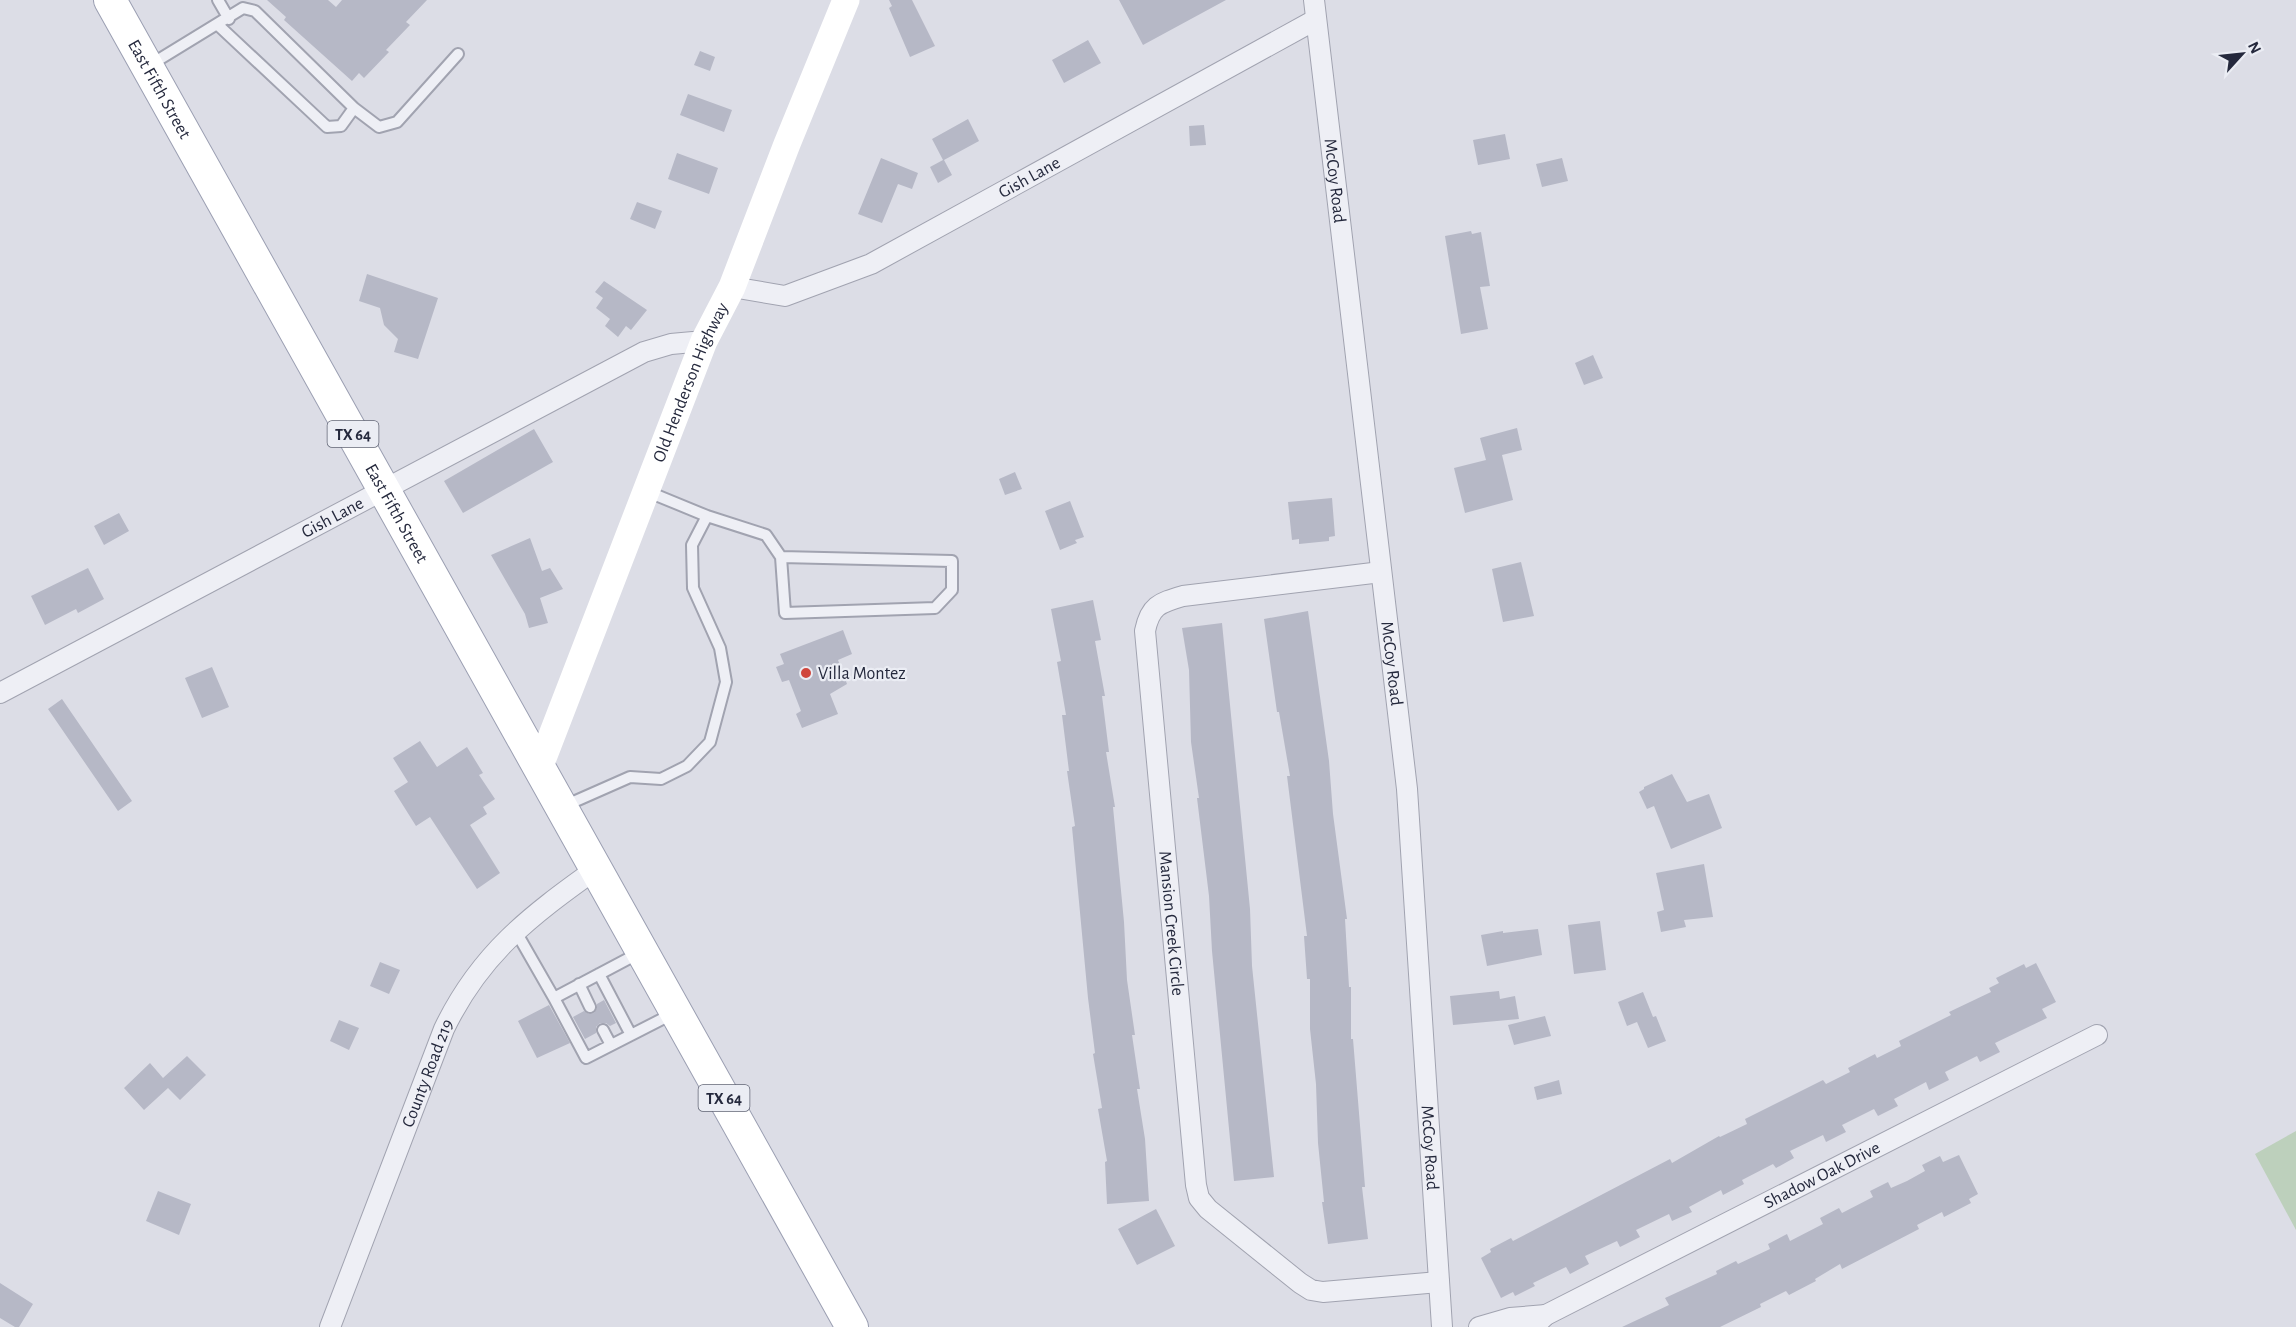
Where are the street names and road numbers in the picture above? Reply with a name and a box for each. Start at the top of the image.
street label: East Fifth Street [124,37,194,142]
street label: McCoy Road [1320,138,1348,224]
street label: Gish Lane [996,154,1064,202]
street label: Old Henderson Highway [650,300,732,465]
road number: TX 64 [328,421,378,447]
street label: East Fifth Street [361,461,431,566]
street label: Gish Lane [299,494,367,542]
street label: McCoy Road [1377,620,1405,707]
street label: Mansion Creek Circle [1155,850,1187,997]
street label: County Road 219 [399,1016,457,1130]
road number: TX 64 [698,1085,750,1111]
street label: McCoy Road [1418,1105,1441,1191]
street label: Shadow Oak Drive [1761,1139,1883,1213]

